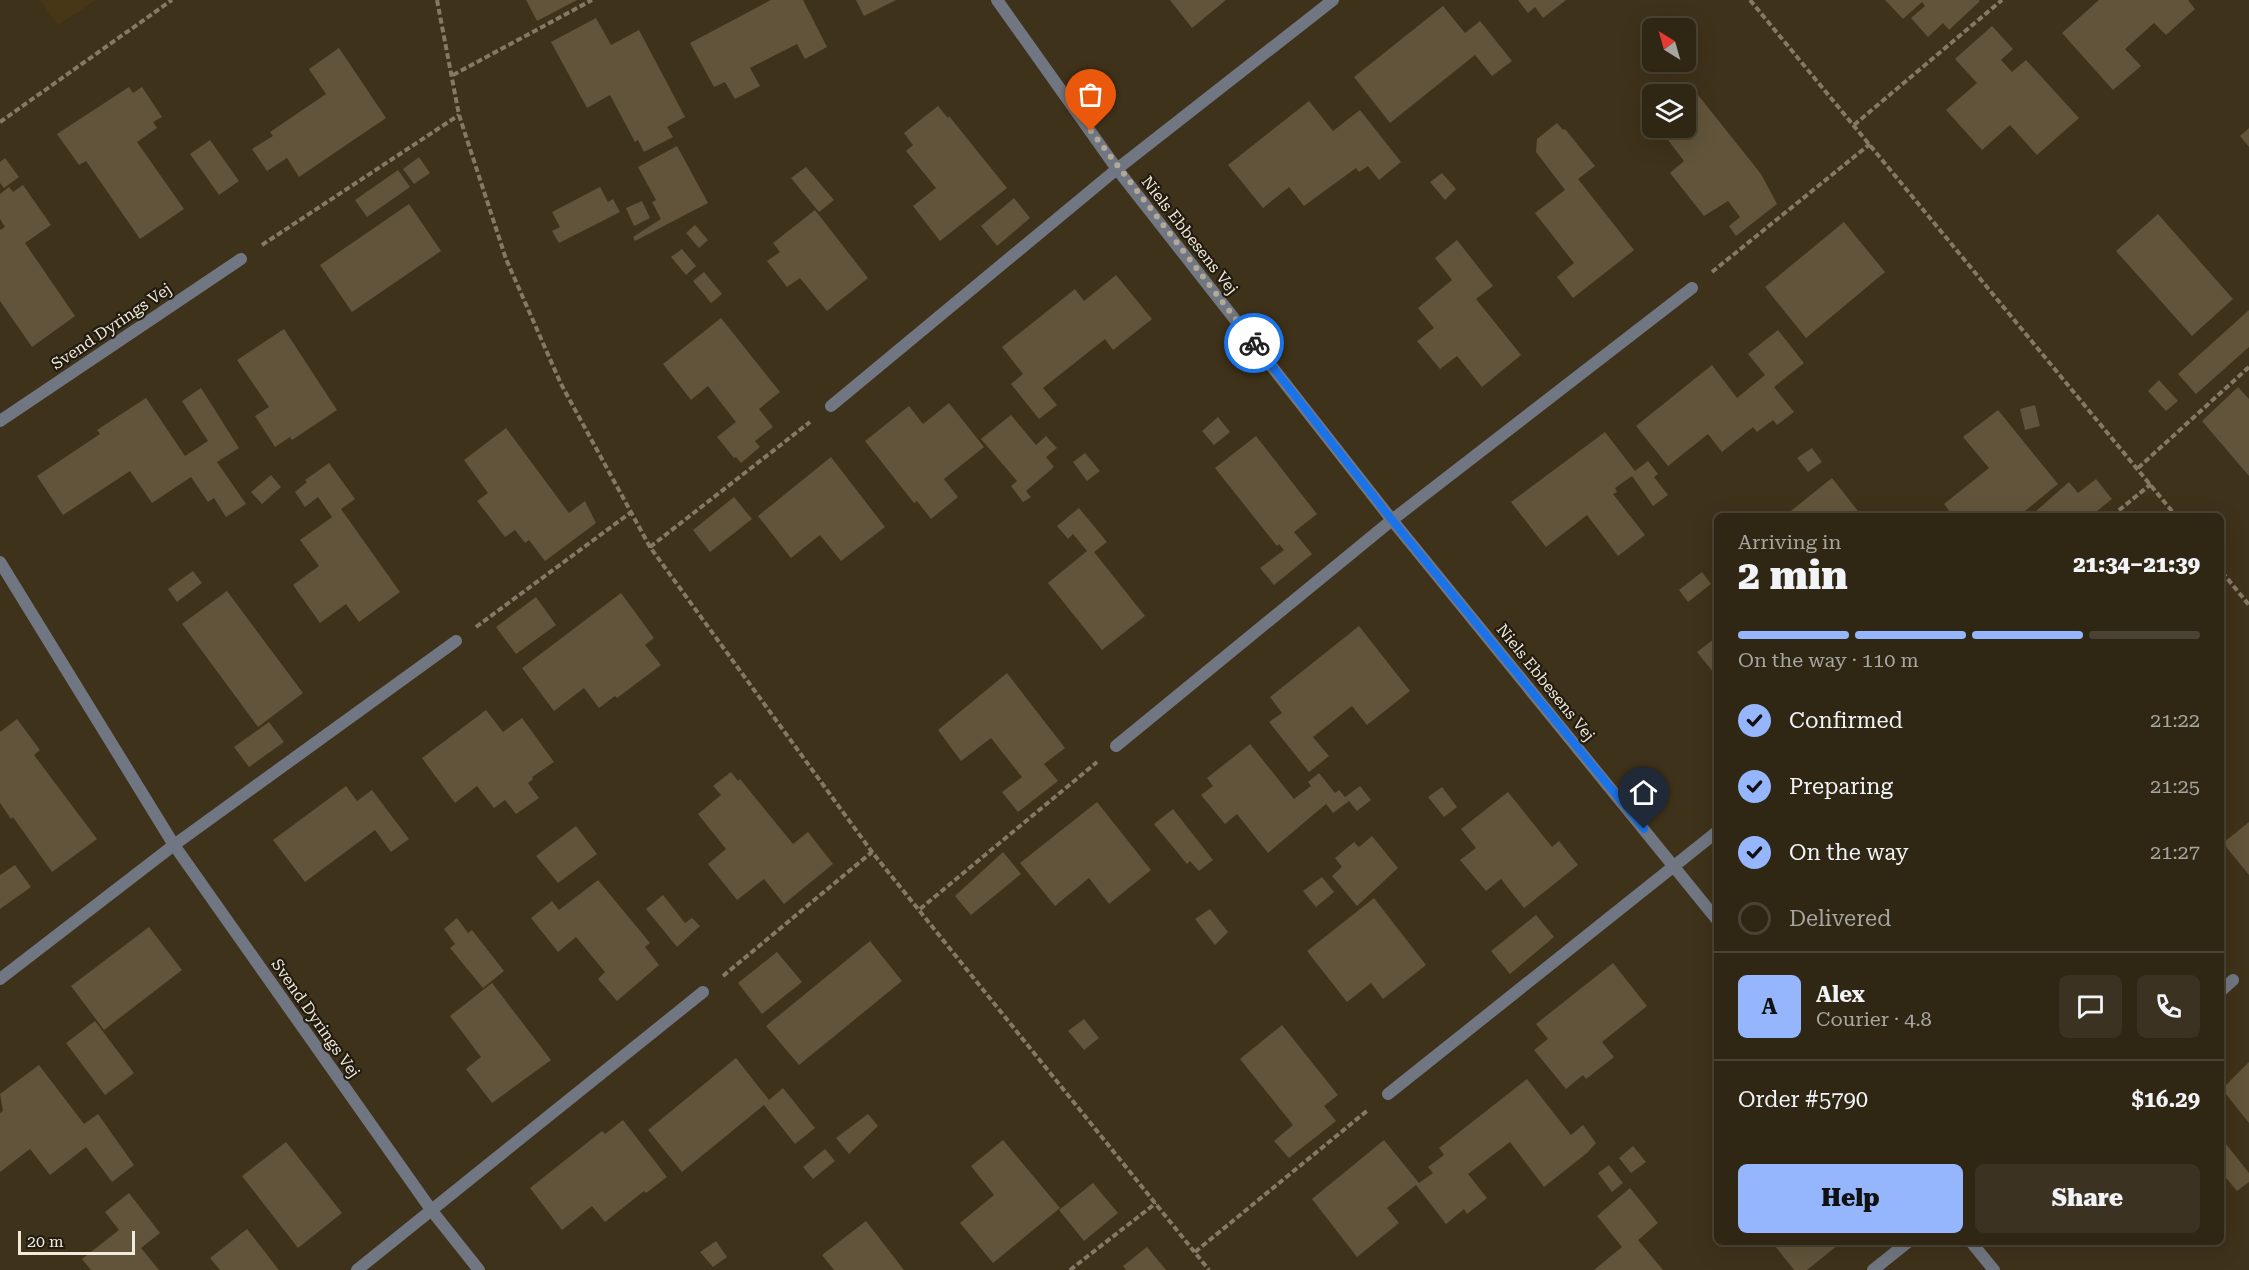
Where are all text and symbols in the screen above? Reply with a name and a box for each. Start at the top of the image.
north arrow [1642,18,1696,72]
map controls [1642,18,1696,138]
pin [1065,69,1116,131]
icon: bag [1074,78,1107,111]
button: layers [1642,84,1696,138]
street label: Niels Ebbesens Vej [1138,172,1242,298]
street label: Svend Dyrings Vej [48,279,175,374]
courier [1224,313,1284,373]
icon: bike [1238,327,1271,360]
text: Arriving in [1738,530,1841,554]
text: 21:34–21:39 [2073,552,2200,577]
text: 2 min [1738,553,1848,599]
street label: Niels Ebbesens Vej [1493,620,1599,745]
text: On the way · 110 m [1738,648,1919,672]
icon: check [1738,704,1771,737]
text: Confirmed [1789,708,1903,733]
text: 21:22 [2150,708,2200,732]
pin [1618,767,1669,829]
icon: check [1738,770,1771,803]
text: Preparing [1789,774,1893,799]
text: 21:25 [2150,774,2200,798]
icon: home [1627,776,1660,809]
icon: check [1738,836,1771,869]
text: On the way [1789,840,1909,865]
text: 21:27 [2150,840,2200,864]
text: Delivered [1789,906,1891,931]
street label: Svend Dyrings Vej [267,955,364,1081]
button: chat [2059,975,2122,1038]
button: phone [2137,975,2200,1038]
text: Alex [1816,982,1865,1007]
text: A [1762,994,1777,1019]
text: Courier · 4.8 [1816,1007,1932,1031]
text: Order #5790 [1738,1087,1868,1112]
text: $16.29 [2131,1087,2200,1112]
button: Help [1738,1164,1963,1233]
button: Share [1975,1164,2200,1233]
scale bar [18,1228,135,1256]
text: 20 m [27,1232,64,1251]

